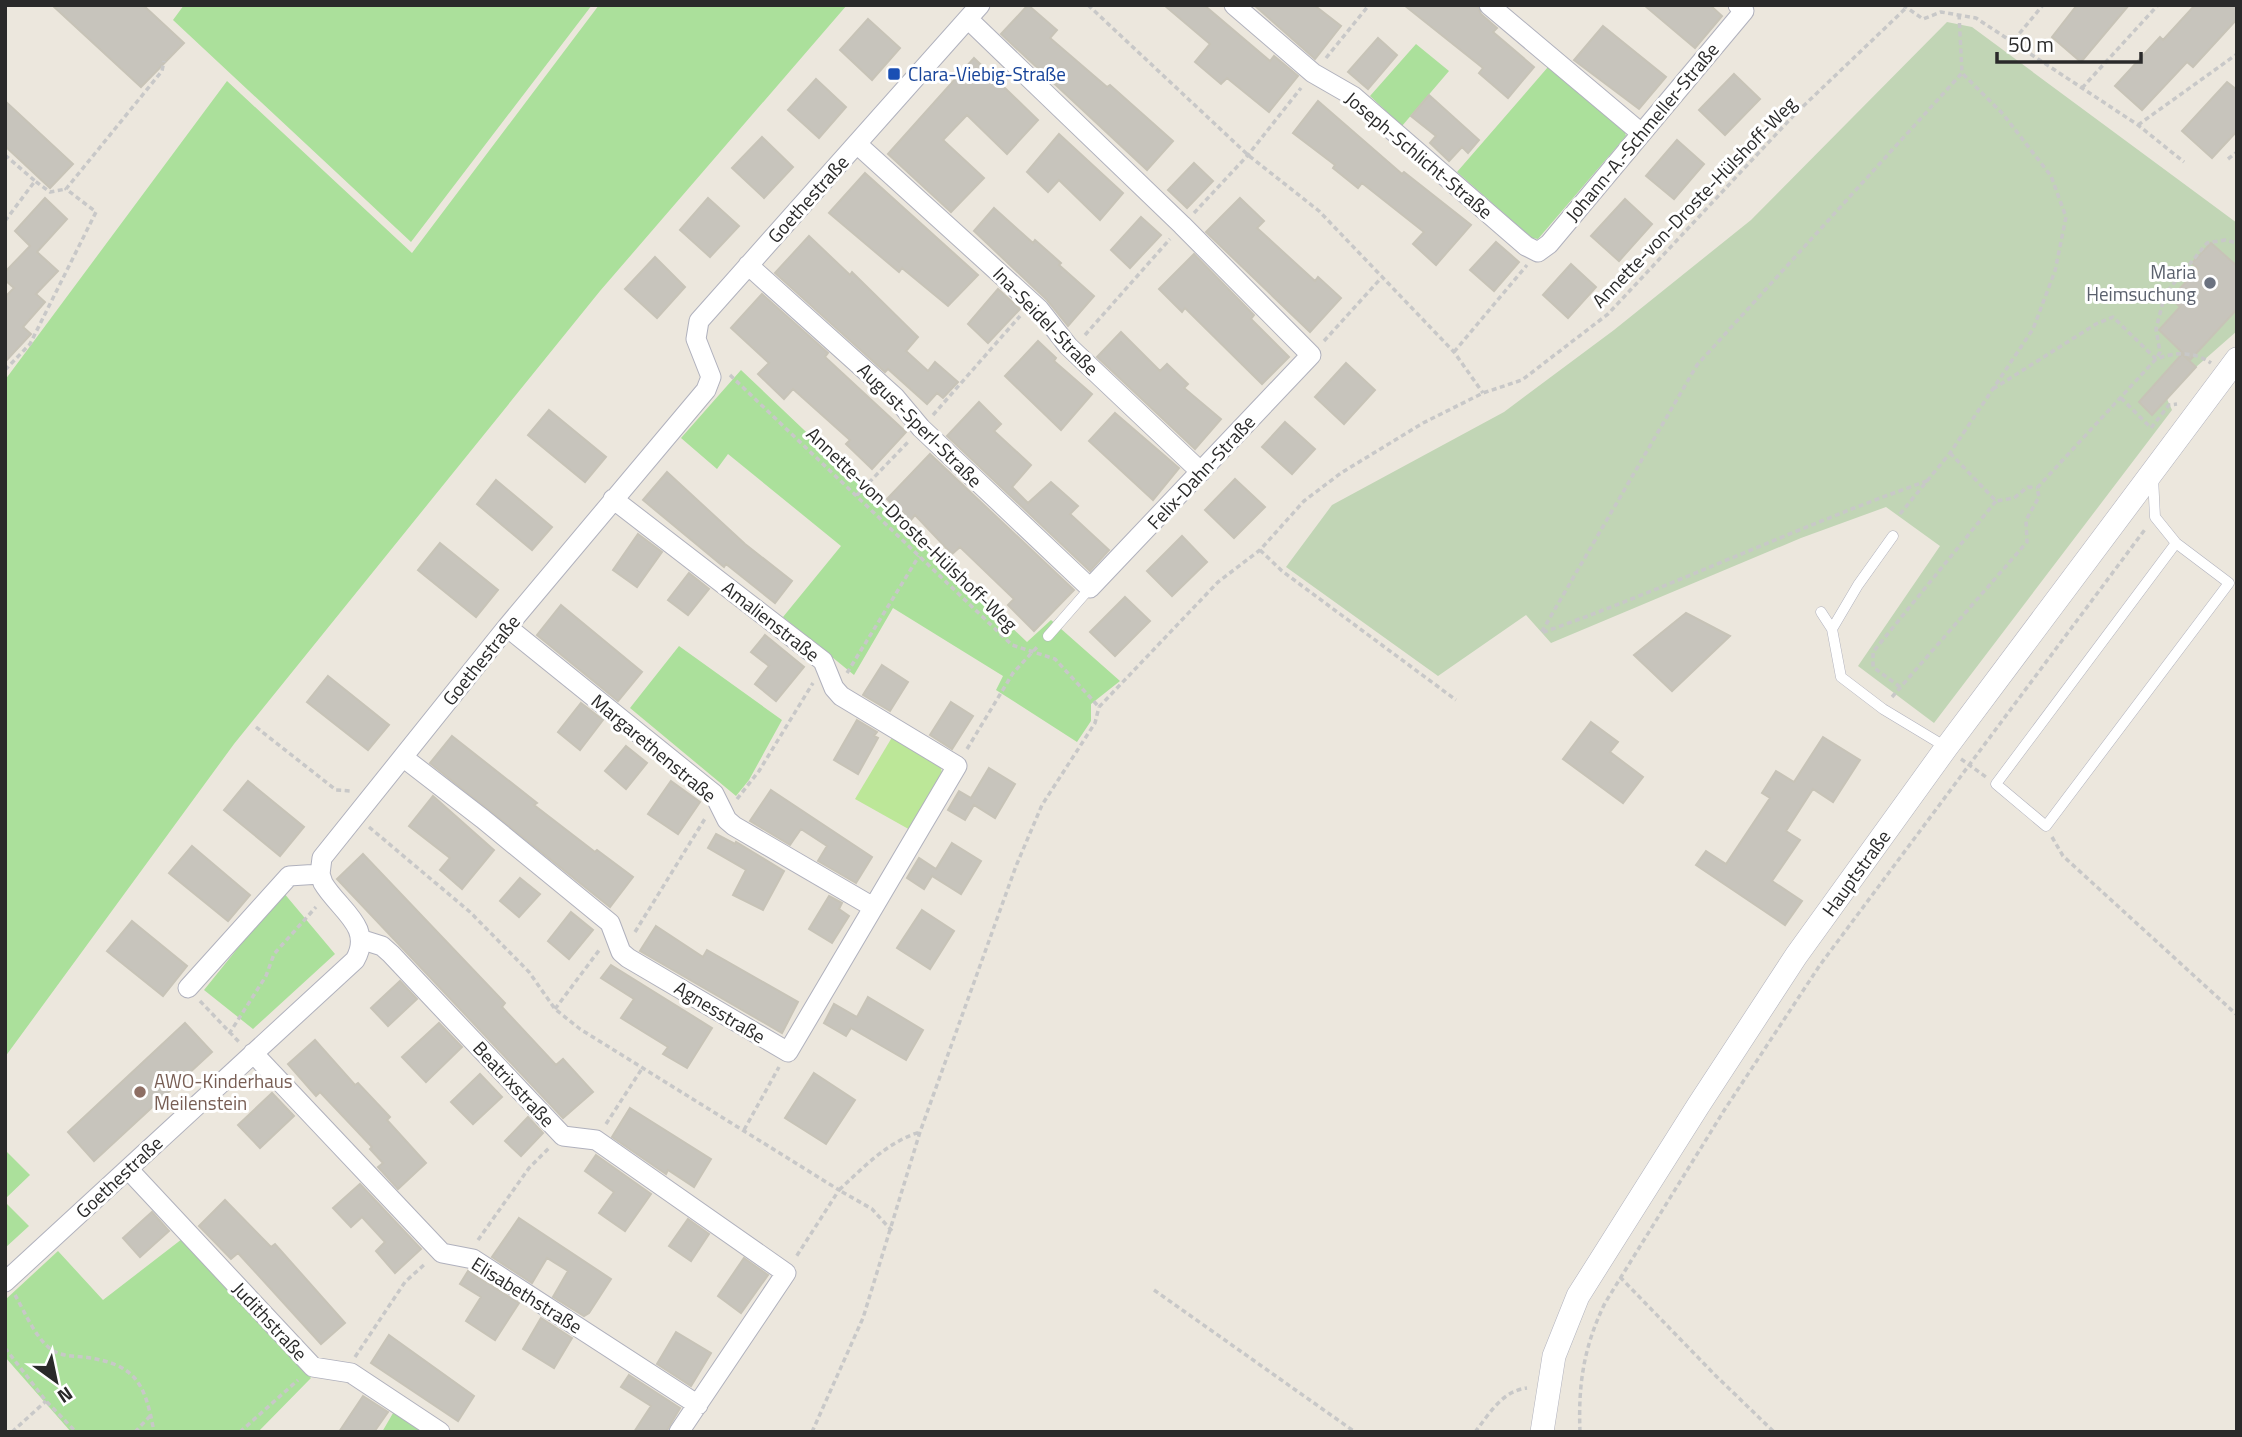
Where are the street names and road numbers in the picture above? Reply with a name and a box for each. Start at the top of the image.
street label: Johann-A.-Schmeller-Straße [1558,36,1725,227]
street label: Joseph-Schlicht-Straße [1339,84,1500,225]
street label: Annette-von-Droste-Hülshoff-Weg [1585,89,1803,314]
street label: Goethestraße [760,148,855,249]
street label: Ina-Seidel-Straße [987,260,1106,382]
street label: August-Sperl-Straße [851,356,989,494]
street label: Felix-Dahn-Straße [1140,408,1262,535]
street label: Annette-von-Droste-Hülshoff-Weg [800,420,1025,638]
street label: Amalienstraße [716,573,826,668]
street label: Goethestraße [435,608,526,711]
street label: Margarethenstraße [585,686,723,809]
street label: Hauptstraße [1814,823,1897,922]
street label: Agnesstraße [669,973,771,1050]
street label: Beatrixstraße [467,1034,562,1133]
street label: Goethestraße [69,1129,169,1225]
street label: Elisabethstraße [466,1249,588,1340]
street label: Judithstraße [226,1275,315,1367]

